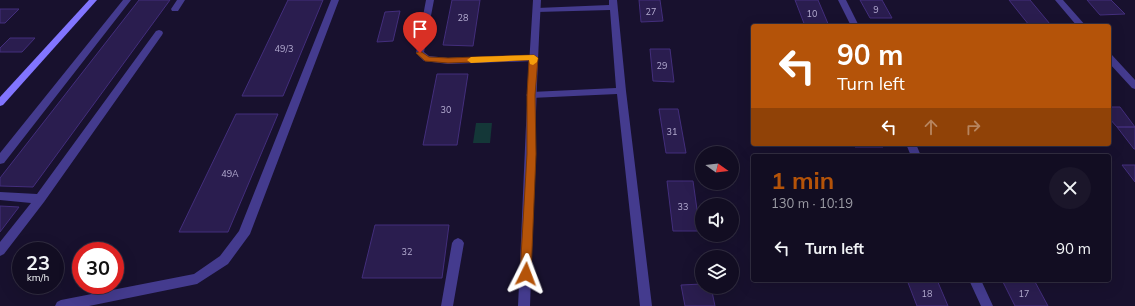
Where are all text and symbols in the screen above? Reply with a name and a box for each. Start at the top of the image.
house number: 9 [873,4,879,15]
house number: 27 [646,6,656,17]
house number: 10 [807,8,817,19]
pin [403,12,437,53]
house number: 28 [458,12,468,23]
icon: arrive [409,18,431,40]
text: 90 m [837,37,903,72]
icon: left [771,40,823,92]
house number: 49/3 [275,43,293,54]
house number: 29 [657,60,667,71]
text: Turn left [837,72,905,95]
house number: 30 [441,104,451,115]
icon: left [878,116,900,138]
icon: ahead [920,116,942,138]
icon: right [962,116,984,138]
house number: 31 [667,126,677,137]
north arrow [695,146,739,190]
map controls [695,146,739,294]
text: 1 min [771,165,834,195]
button: close [1049,167,1091,209]
house number: 49А [221,168,239,179]
text: 130 m · 10:19 [771,195,853,211]
button: sound [695,198,739,242]
house number: 33 [678,201,688,212]
icon: left [771,237,793,259]
text: Turn left [805,239,864,258]
text: 90 m [1056,239,1091,258]
speed limit sign: 30 [72,242,124,294]
house number: 32 [402,246,412,257]
text: 23 [26,250,50,275]
button: layers [695,250,739,294]
position arrow [505,253,547,295]
text: km/h [27,271,49,284]
house number: 18 [922,288,932,299]
house number: 17 [1019,288,1029,299]

